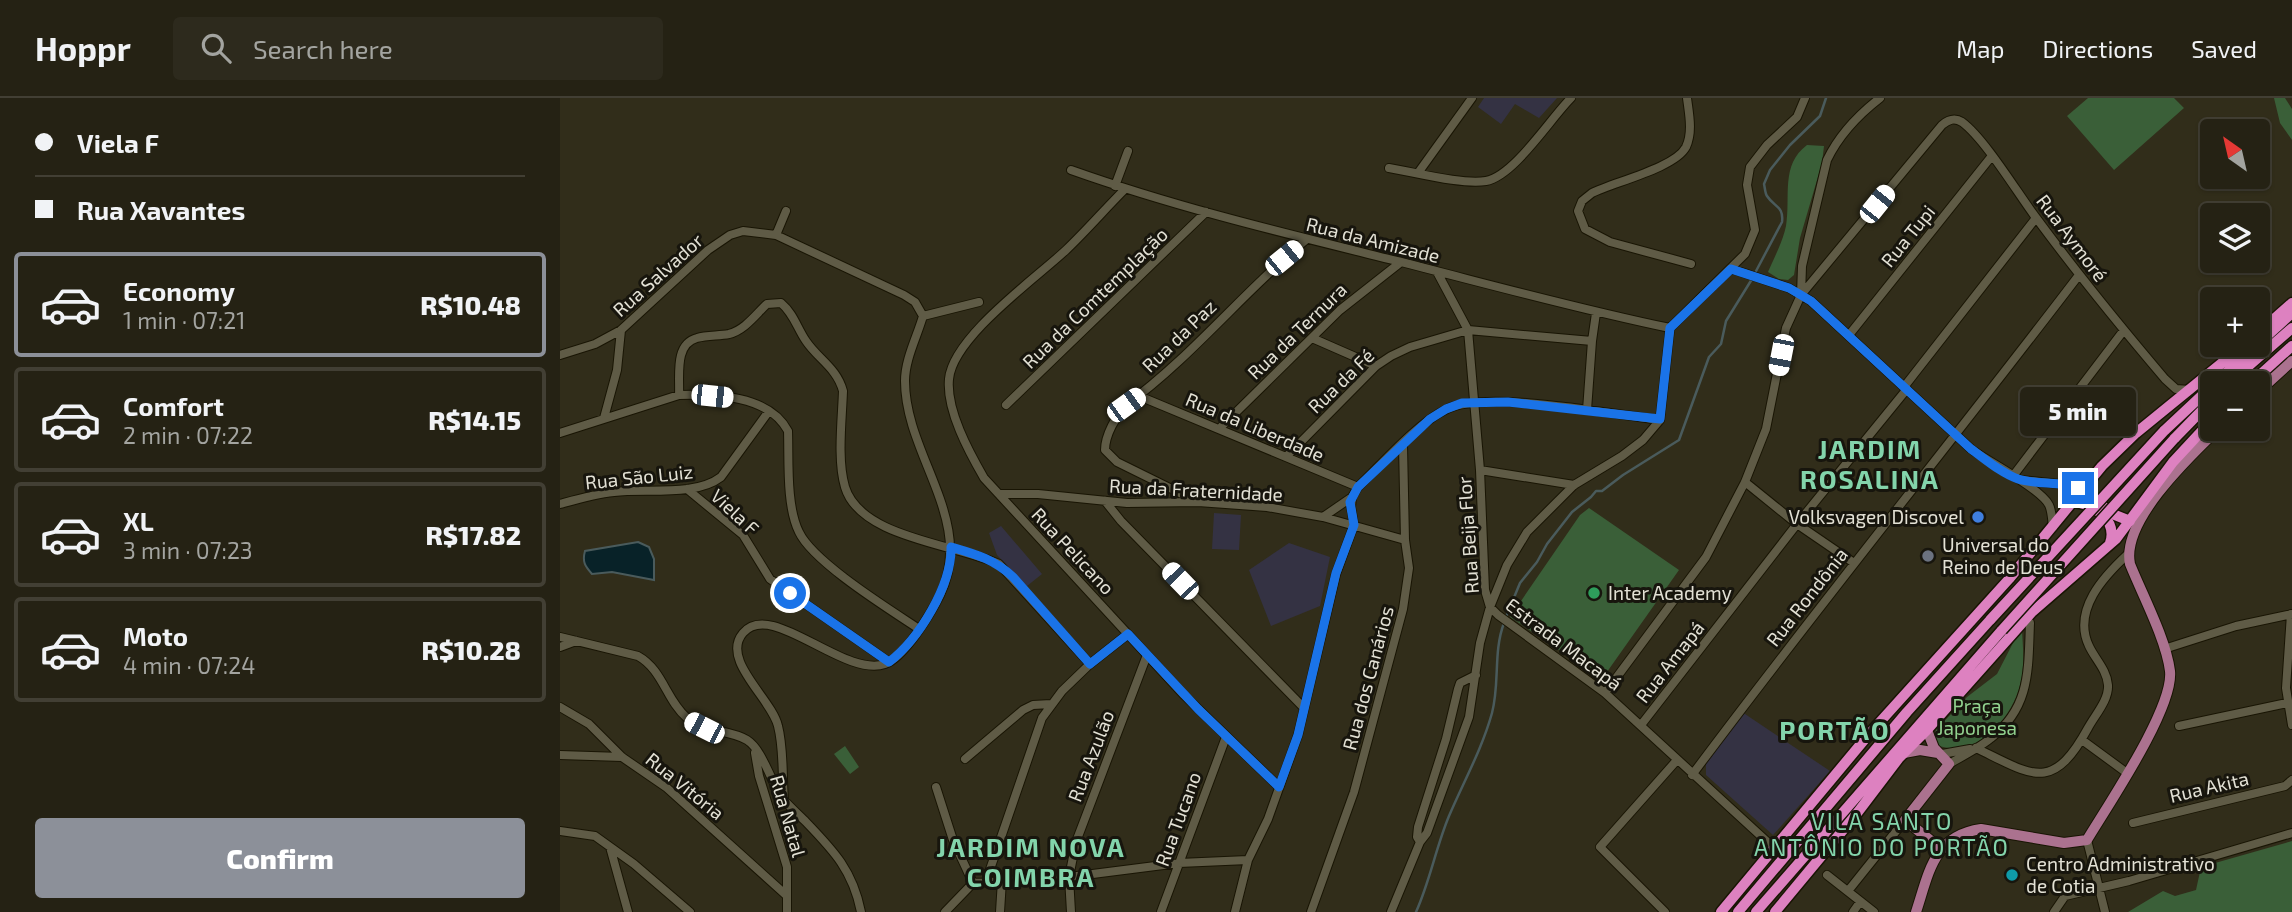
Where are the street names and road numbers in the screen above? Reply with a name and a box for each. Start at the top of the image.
street label: Rua Aymoré [2032,190,2113,286]
street label: Rua Tupi [1876,200,1939,271]
street label: Rua da Amizade [1304,212,1442,267]
street label: Rua da Comtemplação [1017,222,1173,374]
street label: Rua Salvador [608,228,708,321]
street label: Rua da Ternura [1242,278,1351,384]
street label: Rua da Paz [1137,295,1220,377]
street label: Rua da Fé [1303,344,1378,418]
street label: Rua da Liberdade [1183,387,1328,466]
street label: Rua São Luiz [584,459,694,494]
street label: Rua da Fraternidade [1109,473,1284,506]
street label: Rua Beija Flor [1452,475,1483,595]
street label: Viela F [707,484,764,539]
street label: Rua Pelicano [1027,502,1119,599]
street label: Rua Rondônia [1761,543,1852,650]
street label: Estrada Macapá [1502,592,1627,695]
street label: Rua dos Canários [1337,603,1398,752]
street label: Rua Amapá [1631,616,1709,707]
street label: Rua Azulão [1063,707,1118,805]
street label: Rua Vitória [642,747,729,824]
street label: Rua Akita [2167,766,2251,807]
street label: Rua Tucano [1150,769,1205,869]
street label: Rua Natal [766,772,811,860]

